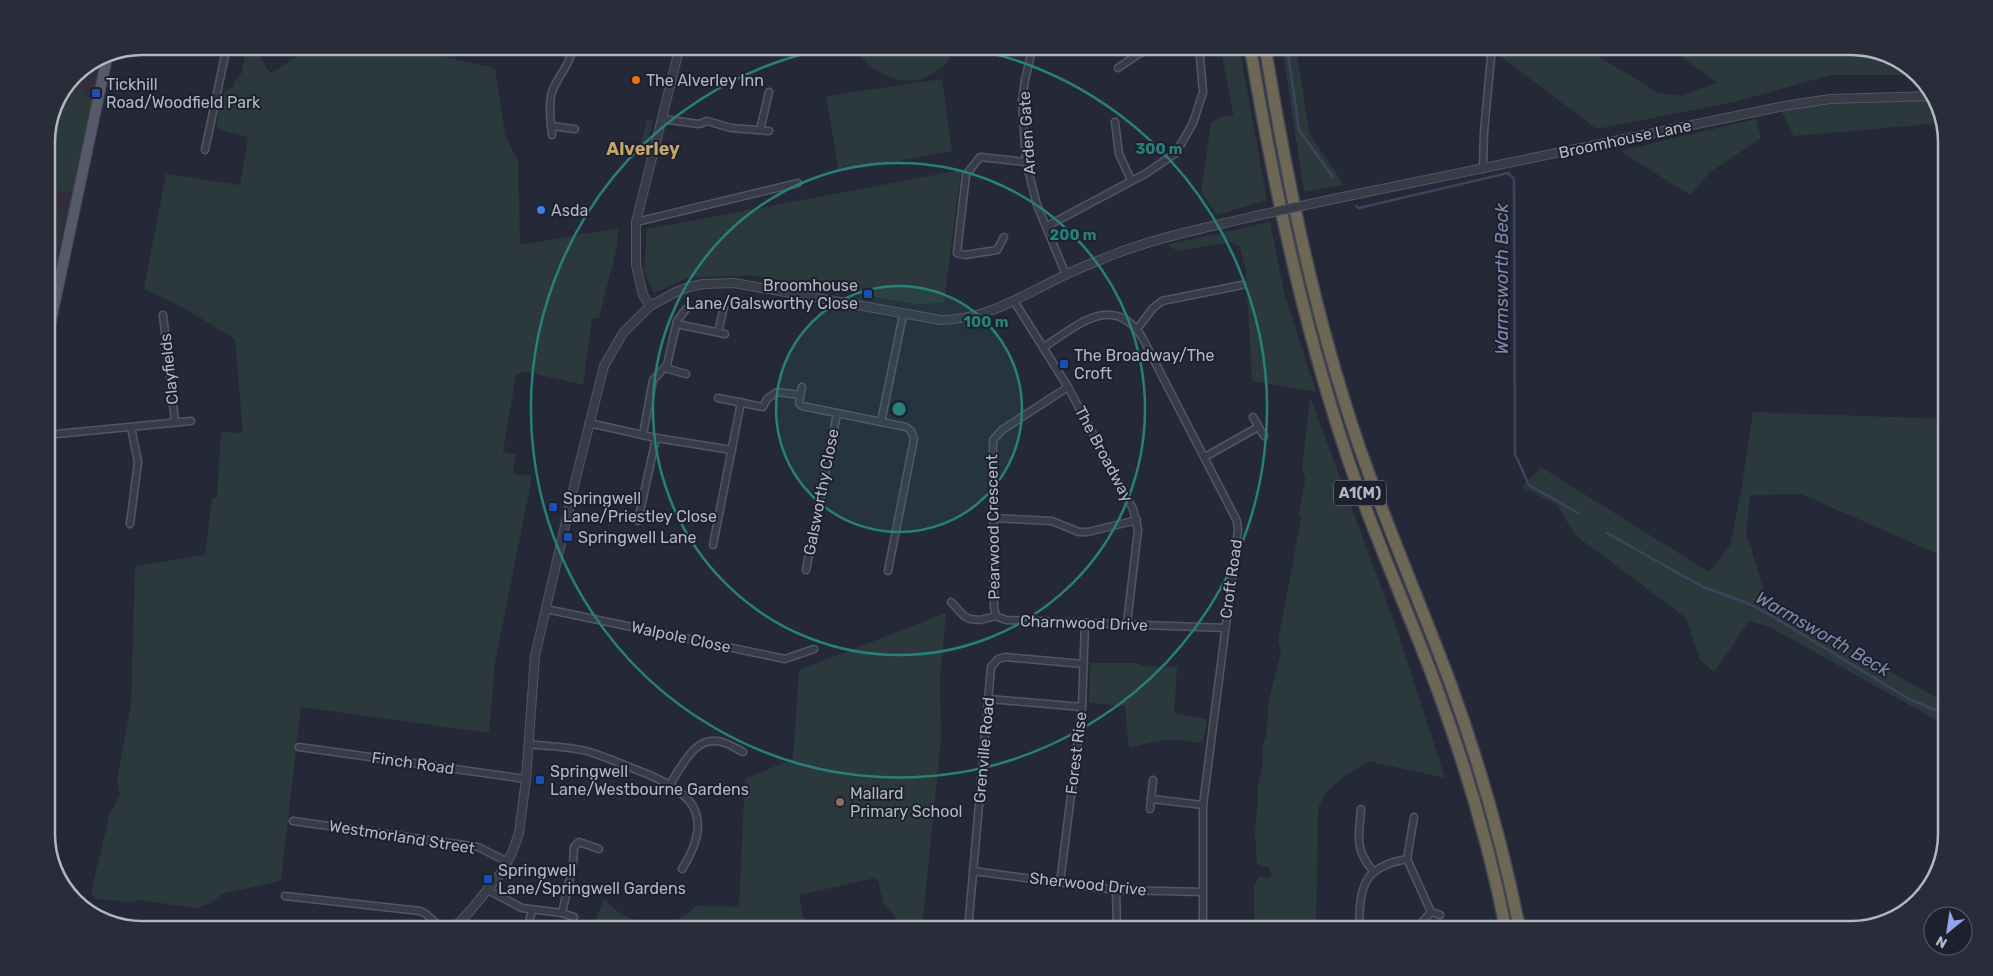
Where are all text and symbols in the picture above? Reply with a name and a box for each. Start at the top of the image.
place label: The Alverley Inn [646,71,764,90]
marker: The Alverley Inn [630,74,642,86]
place label: Tickhill Road/Woodfield Park [106,75,261,112]
marker: Tickhill Road/Woodfield Park [90,87,102,99]
street label: Arden Gate [1015,91,1039,175]
street label: Broomhouse Lane [1557,116,1693,162]
district label: Alverley [606,138,680,160]
text: 300 m [1135,140,1183,158]
place label: Asda [551,201,588,220]
water label: Warmsworth Beck [1491,202,1513,355]
marker: Asda [535,204,547,216]
text: 200 m [1049,226,1097,244]
place label: Broomhouse Lane/Galsworthy Close [686,276,858,313]
marker: Broomhouse Lane/Galsworthy Close [862,288,874,300]
text: 100 m [964,313,1008,331]
street label: Clayfields [156,333,182,405]
place label: The Broadway/The Croft [1074,346,1214,383]
marker: The Broadway/The Croft [1058,358,1070,370]
centre of rings [890,400,908,418]
street label: The Broadway [1071,403,1137,505]
street label: Galsworthy Close [799,427,843,557]
street label: Pearwood Crescent [982,454,1004,600]
road number: A1(M) [1334,480,1386,506]
place label: Springwell Lane/Priestley Close [563,489,717,526]
marker: Springwell Lane/Priestley Close [547,501,559,513]
place label: Springwell Lane [578,528,696,547]
marker: Springwell Lane [562,531,574,543]
street label: Croft Road [1216,538,1246,620]
water label: Warmsworth Beck [1752,587,1895,682]
street label: Charnwood Drive [1020,611,1148,635]
street label: Walpole Close [629,617,733,657]
street label: Grenville Road [970,696,998,804]
street label: Forest Rise [1062,711,1090,795]
street label: Finch Road [370,748,456,778]
place label: Springwell Lane/Westbourne Gardens [550,762,749,799]
marker: Springwell Lane/Westbourne Gardens [534,774,546,786]
place label: Mallard Primary School [850,784,962,821]
marker: Mallard Primary School [834,796,846,808]
street label: Westmorland Street [328,816,476,858]
place label: Springwell Lane/Springwell Gardens [498,861,686,898]
street label: Sherwood Drive [1028,868,1148,900]
marker: Springwell Lane/Springwell Gardens [482,873,494,885]
north arrow [1923,906,1973,956]
text: N [1933,932,1950,952]

